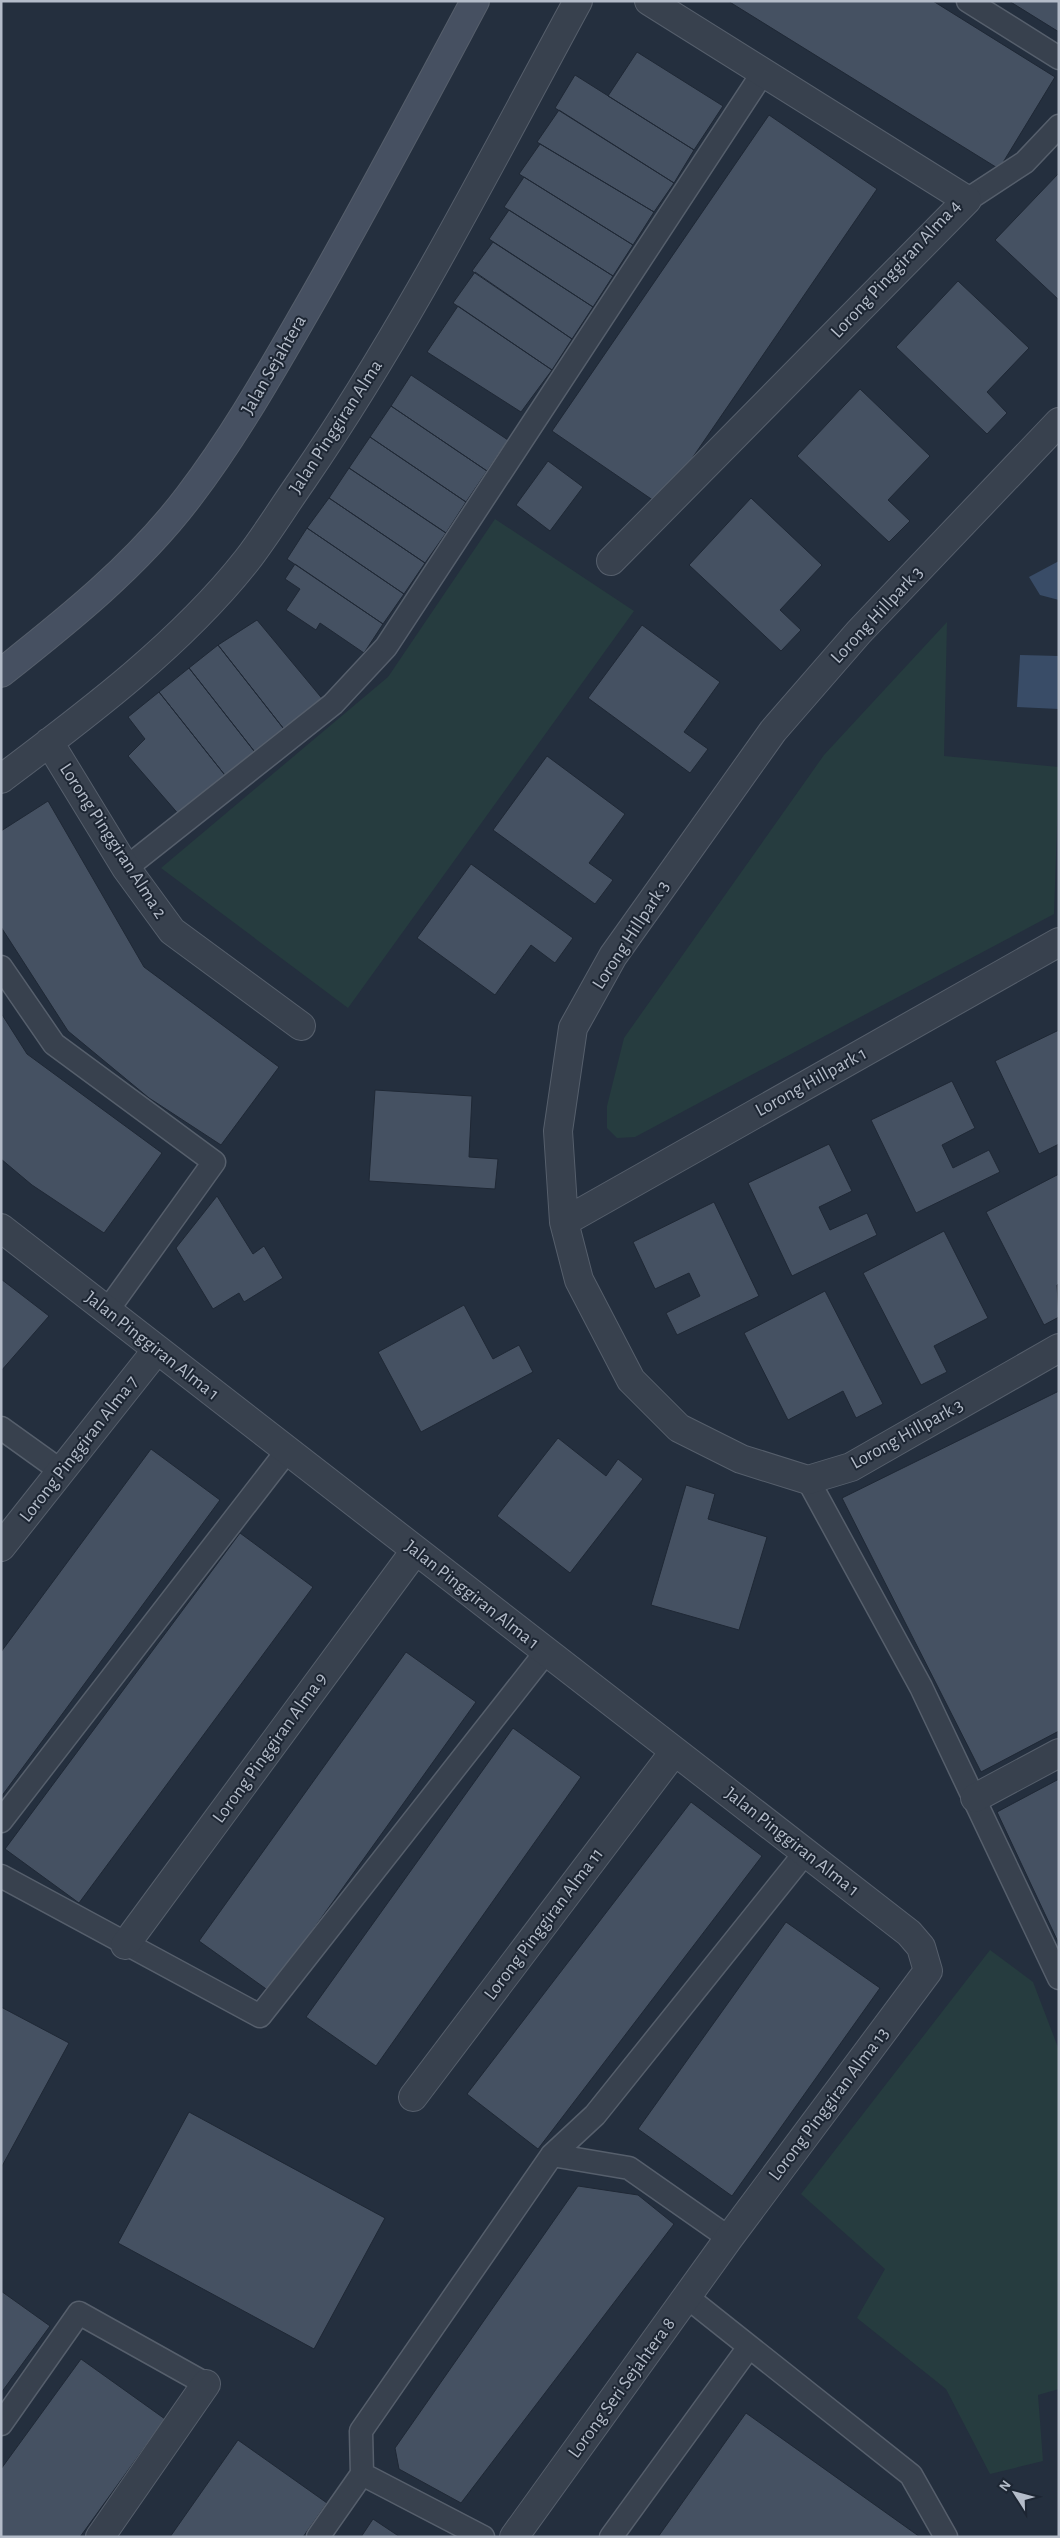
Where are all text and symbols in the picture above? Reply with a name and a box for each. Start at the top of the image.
street label: Lorong Pinggiran Alma 4 [827,196,965,342]
street label: Jalan Sejahtera [238,312,310,418]
street label: Jalan Pinggiran Alma [286,357,386,497]
street label: Lorong Hillpark 3 [827,563,927,667]
street label: Lorong Pinggiran Alma 2 [56,760,170,922]
street label: Lorong Hillpark 3 [589,877,673,993]
street label: Lorong Hillpark 1 [752,1044,870,1120]
street label: Jalan Pinggiran Alma 1 [81,1288,223,1404]
street label: Lorong Pinggiran Alma 7 [16,1372,142,1526]
street label: Lorong Hillpark 3 [848,1395,966,1473]
street label: Jalan Pinggiran Alma 1 [401,1537,543,1653]
street label: Lorong Pinggiran Alma 9 [209,1669,331,1827]
street label: Jalan Pinggiran Alma 1 [721,1784,863,1900]
street label: Lorong Pinggiran Alma 11 [481,1844,607,2004]
street label: Lorong Pinggiran Alma 13 [765,2024,893,2184]
street label: Lorong Seri Sejahtera 8 [565,2314,679,2462]
north arrow [990,2468,1040,2518]
text: N [997,2478,1014,2494]

